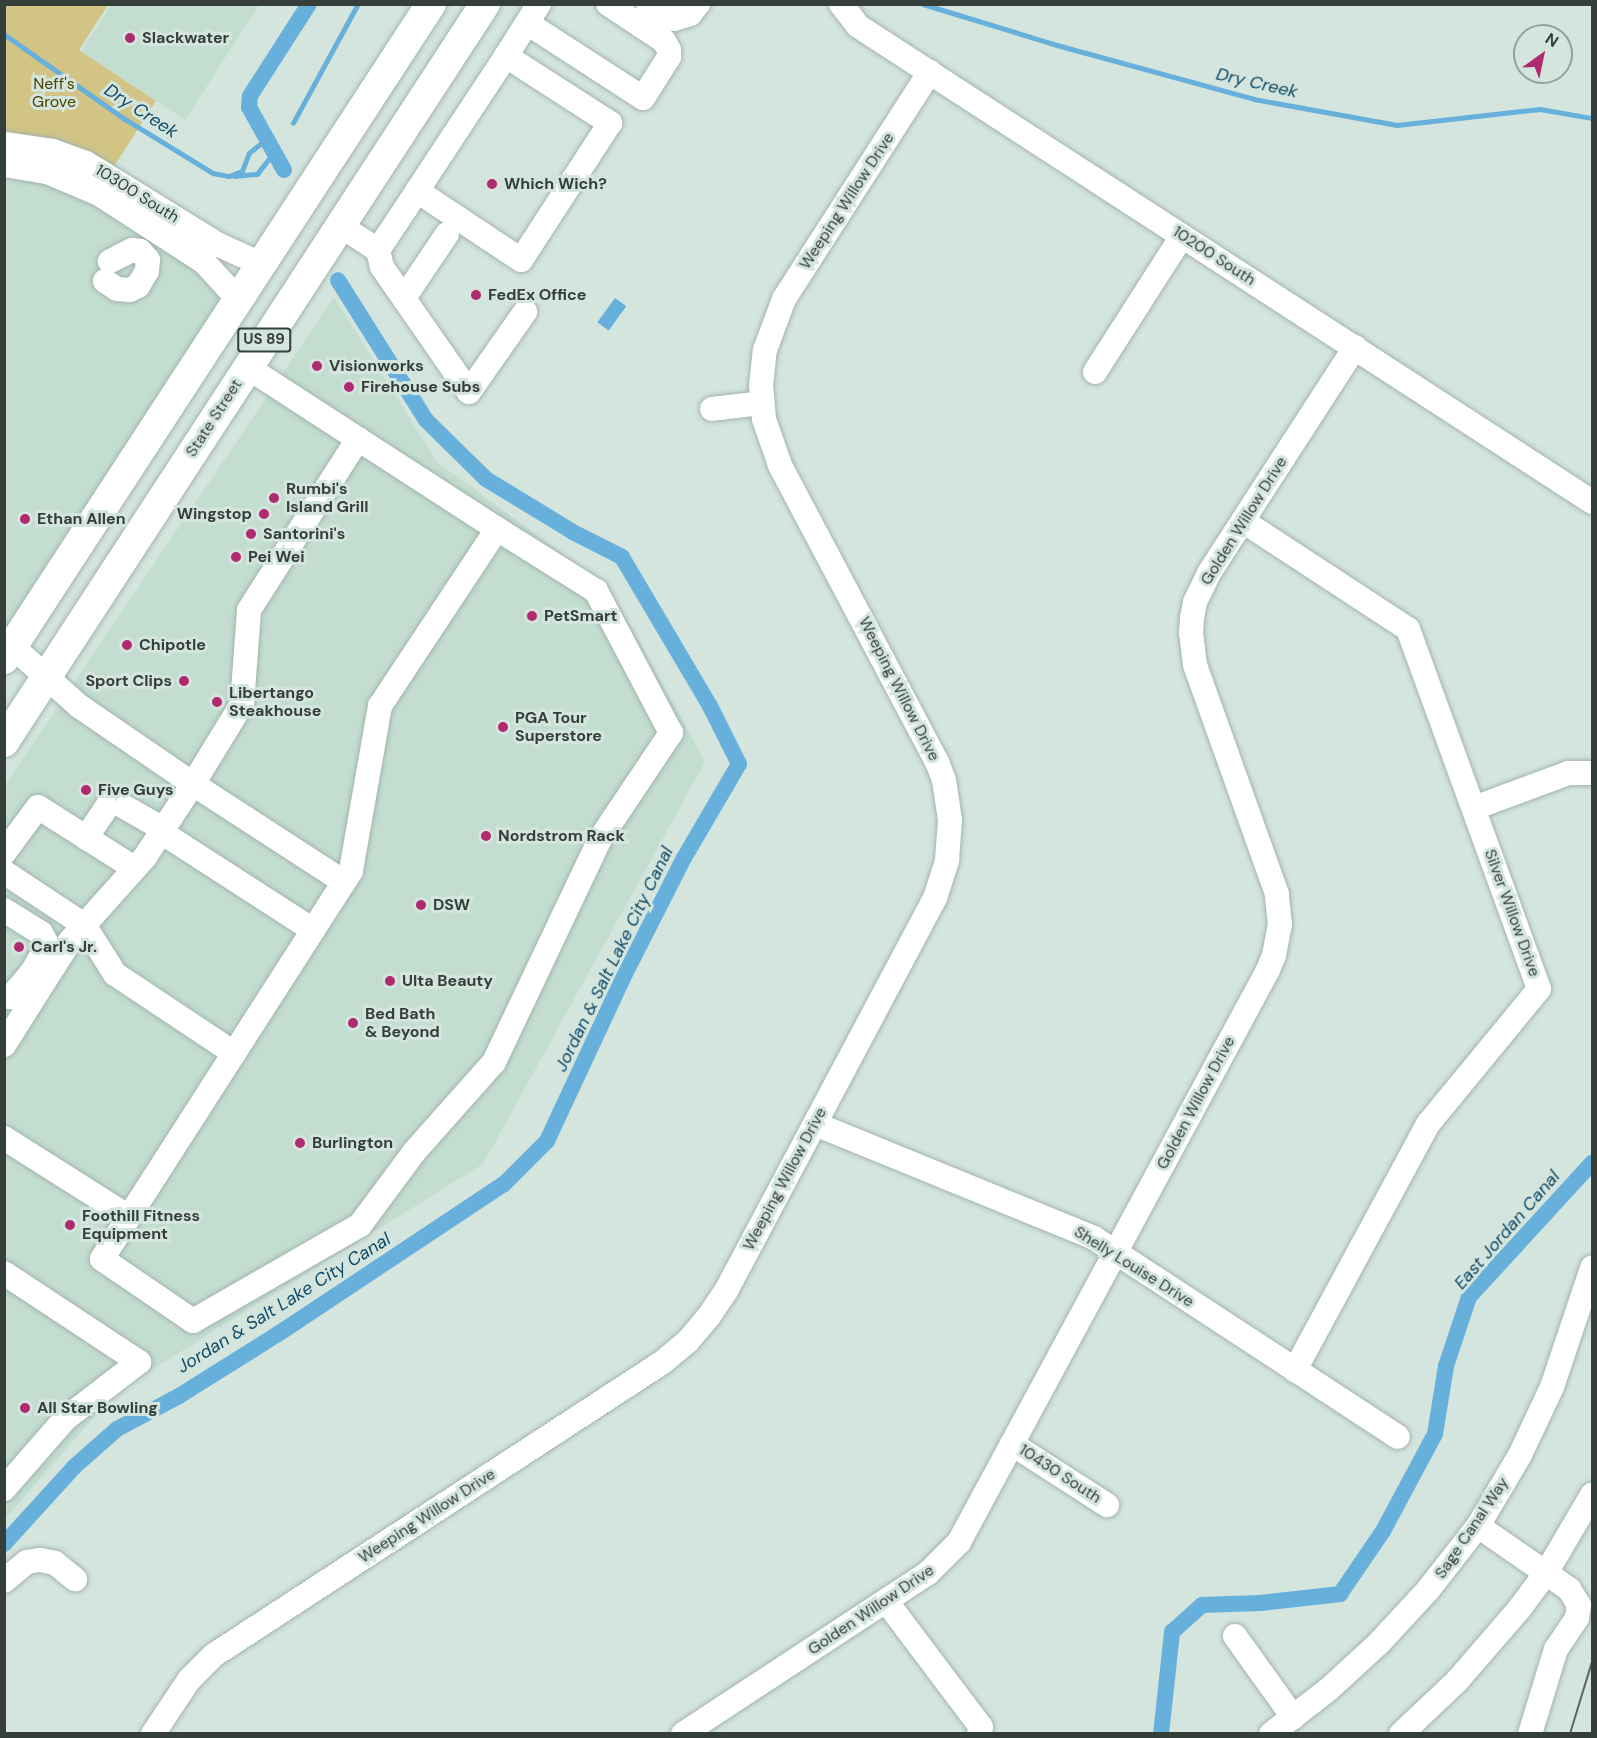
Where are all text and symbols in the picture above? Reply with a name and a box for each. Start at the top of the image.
north arrow [1513,24,1573,84]
place label: Slackwater [142,28,229,48]
text: N [1541,28,1563,52]
marker: Slackwater [123,31,137,45]
water label: Dry Creek [1214,63,1300,103]
park label: Neff's Grove [32,74,76,112]
water label: Dry Creek [100,79,182,143]
street label: Weeping Willow Drive [796,129,898,273]
street label: 10300 South [92,161,182,227]
place label: Which Wich? [504,174,607,194]
marker: Which Wich? [485,177,499,191]
street label: 10200 South [1169,222,1259,290]
place label: FedEx Office [488,285,586,305]
marker: FedEx Office [469,288,483,302]
road number: US 89 [237,328,291,352]
place label: Visionworks [329,356,424,376]
marker: Visionworks [310,359,324,373]
street label: State Street [182,376,246,460]
place label: Firehouse Subs [361,377,480,397]
marker: Firehouse Subs [342,380,356,394]
street label: Golden Willow Drive [1197,453,1291,589]
place label: Rumbi's Island Grill [286,479,369,517]
marker: Rumbi's Island Grill [267,491,281,505]
place label: Wingstop [177,504,252,524]
marker: Wingstop [257,507,271,521]
place label: Ethan Allen [37,509,126,529]
marker: Ethan Allen [18,512,32,526]
place label: Santorini's [263,524,345,544]
marker: Santorini's [244,527,258,541]
place label: Pei Wei [248,547,305,567]
marker: Pei Wei [229,550,243,564]
place label: PetSmart [544,606,617,626]
marker: PetSmart [525,609,539,623]
street label: Weeping Willow Drive [854,614,944,764]
place label: Chipotle [139,635,206,655]
marker: Chipotle [120,638,134,652]
place label: Sport Clips [85,671,172,691]
marker: Sport Clips [177,674,191,688]
place label: Libertango Steakhouse [229,683,321,721]
marker: Libertango Steakhouse [210,695,224,709]
place label: PGA Tour Superstore [515,708,602,746]
marker: PGA Tour Superstore [496,720,510,734]
place label: Five Guys [98,780,173,800]
marker: Five Guys [79,783,93,797]
place label: Nordstrom Rack [498,826,625,846]
marker: Nordstrom Rack [479,829,493,843]
water label: Jordan & Salt Lake City Canal [550,843,678,1075]
street label: Silver Willow Drive [1480,847,1544,979]
place label: DSW [433,895,470,915]
marker: DSW [414,898,428,912]
place label: Carl's Jr. [31,937,97,957]
marker: Carl's Jr. [12,940,26,954]
place label: Ulta Beauty [402,971,493,991]
marker: Ulta Beauty [383,974,397,988]
place label: Bed Bath & Beyond [365,1004,440,1042]
marker: Bed Bath & Beyond [346,1016,360,1030]
street label: Golden Willow Drive [1153,1033,1239,1173]
street label: Weeping Willow Drive [739,1104,831,1254]
place label: Burlington [312,1133,393,1153]
marker: Burlington [293,1136,307,1150]
water label: East Jordan Canal [1450,1166,1564,1294]
place label: Foothill Fitness Equipment [82,1206,200,1244]
marker: Foothill Fitness Equipment [63,1218,77,1232]
street label: Shelly Louise Drive [1071,1222,1197,1312]
water label: Jordan & Salt Lake City Canal [173,1228,395,1378]
place label: All Star Bowling [37,1398,158,1418]
marker: All Star Bowling [18,1401,32,1415]
street label: 10430 South [1015,1440,1105,1508]
street label: Weeping Willow Drive [355,1465,499,1567]
street label: Sage Canal Way [1431,1474,1513,1582]
street label: Golden Willow Drive [804,1561,938,1659]

